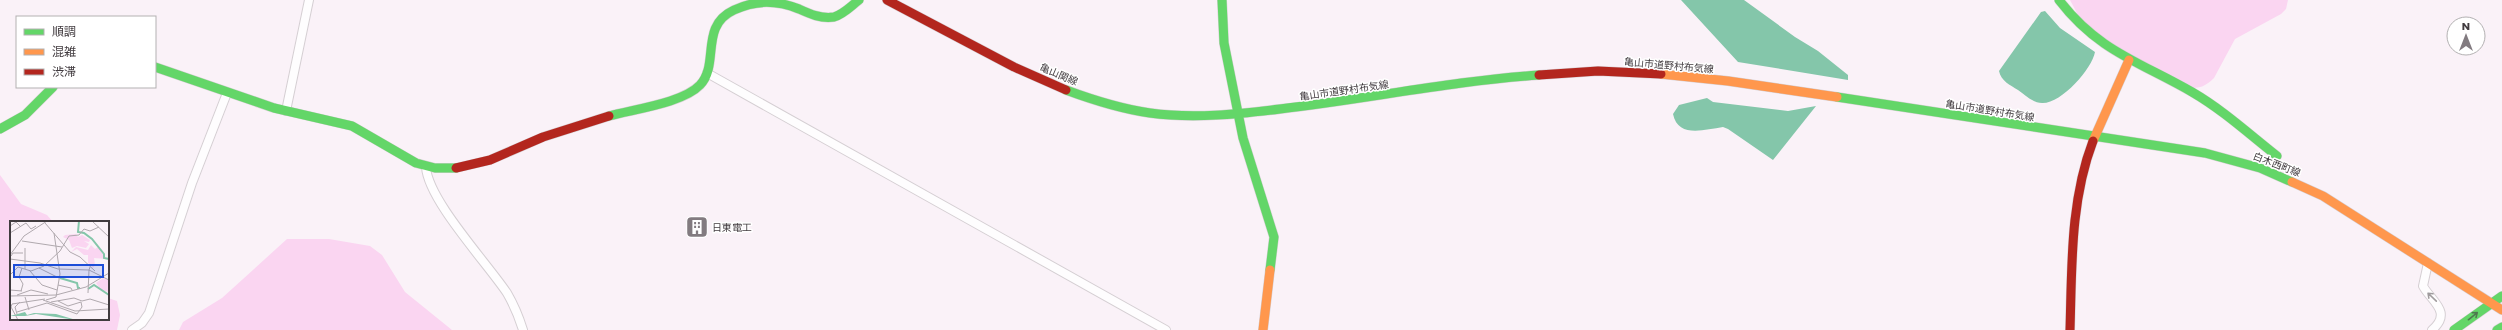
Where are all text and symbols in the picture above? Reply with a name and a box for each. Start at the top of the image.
legend [16,16,156,88]
north arrow [2446,16,2486,56]
text: N [2462,18,2470,34]
text: 順調 [52,23,76,40]
text: 混雑 [52,43,76,60]
street label: 亀山市道野村布気線 [1623,54,1714,77]
street label: 亀山関線 [1037,60,1080,89]
text: 渋滞 [52,63,76,80]
street label: 亀山市道野村布気線 [1298,77,1390,104]
street label: 亀山市道野村布気線 [1944,96,2036,125]
street label: 白木西町線 [2251,149,2303,180]
building icon: 日東電工 [684,214,710,240]
place label: 日東電工 [712,220,752,235]
inset map [10,221,109,320]
one-way arrow [2427,293,2437,302]
one-way arrow [2468,312,2478,321]

